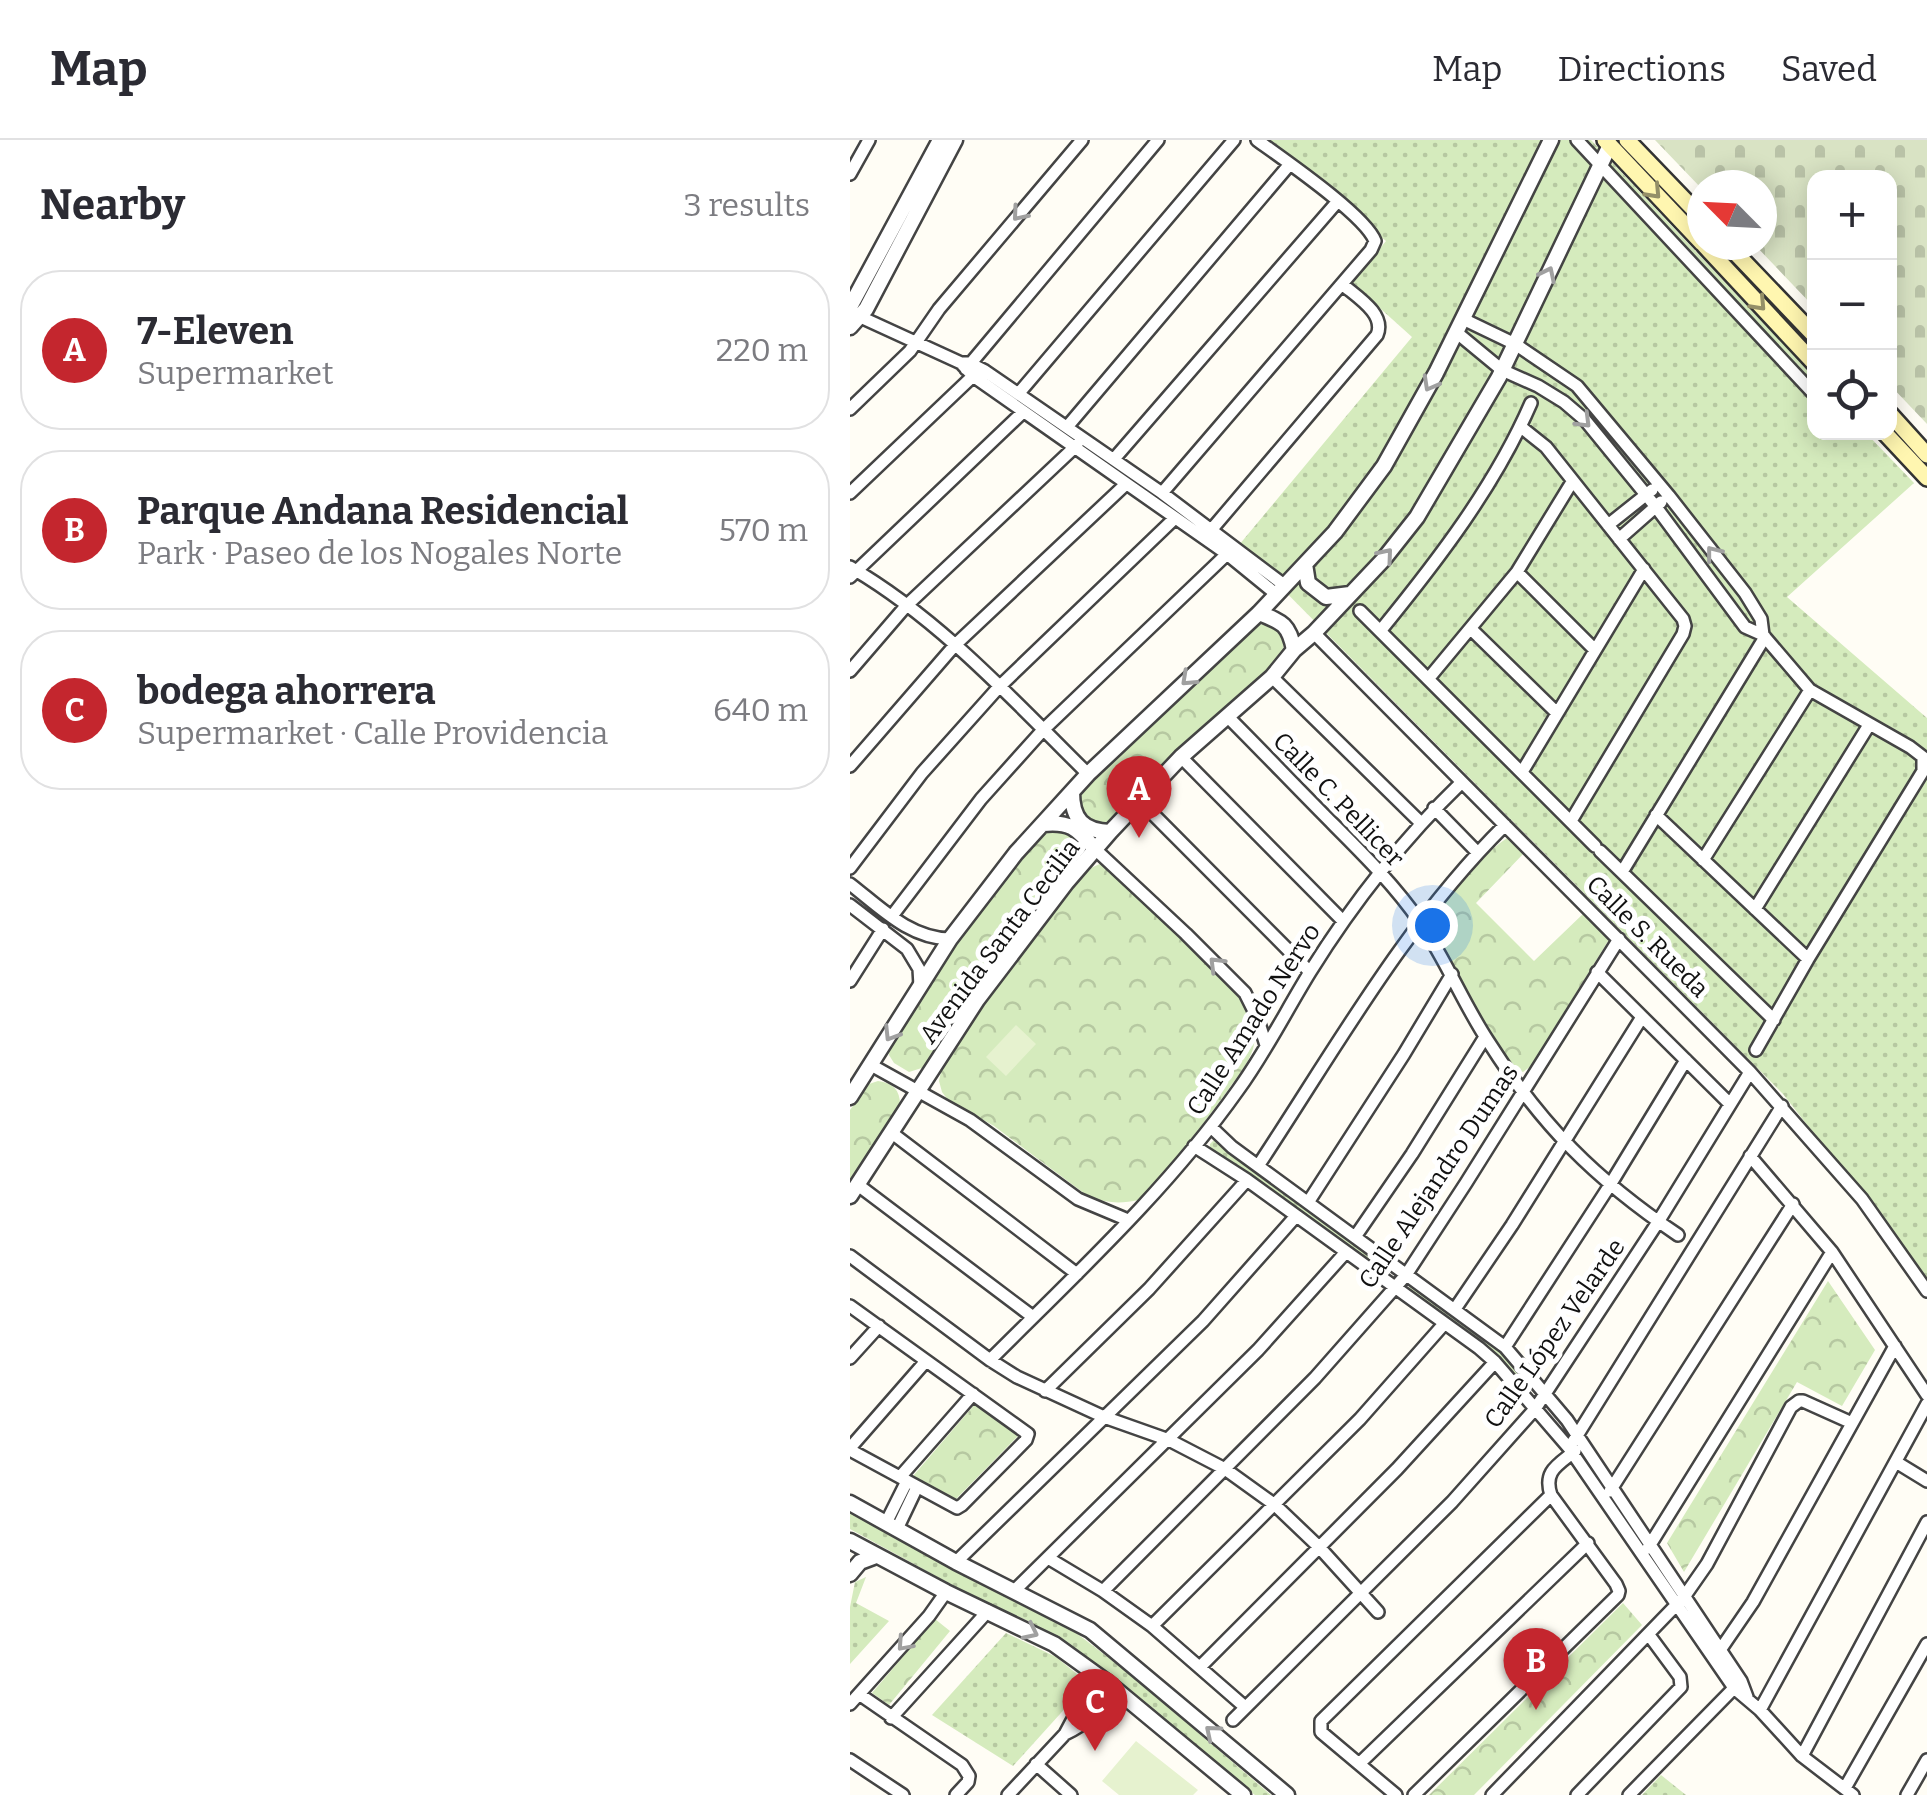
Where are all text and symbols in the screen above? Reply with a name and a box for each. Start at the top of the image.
text: Map [50,40,147,98]
text: Map [1432,48,1502,90]
text: Directions [1557,48,1726,90]
text: Saved [1781,48,1877,90]
north arrow [1687,170,1777,260]
map controls [1807,170,1897,440]
button: + [1807,170,1897,260]
text: Nearby [40,180,185,230]
one-way arrow [1642,180,1660,198]
text: 3 results [684,186,810,224]
one-way arrow [1012,203,1030,221]
button: − [1807,260,1897,350]
one-way arrow [1536,266,1556,284]
one-way arrow [1747,292,1765,311]
text: 7-Eleven [137,308,294,354]
text: A [63,331,86,369]
text: 220 m [716,331,808,369]
button: locate [1807,350,1897,440]
text: Supermarket [137,354,334,392]
one-way arrow [1422,373,1442,391]
one-way arrow [1572,409,1590,427]
text: Parque Andana Residencial [137,488,629,534]
text: B [64,511,85,549]
text: 570 m [719,511,808,549]
text: Park · Paseo de los Nogales Norte [137,534,622,572]
one-way arrow [1708,546,1725,564]
one-way arrow [1375,548,1393,566]
one-way arrow [1182,667,1200,685]
text: bodega ahorrera [137,668,436,714]
text: C [64,691,85,729]
text: 640 m [713,691,808,729]
text: Supermarket · Calle Providencia [137,714,608,752]
street label: Calle C. Pellicer [1267,726,1410,873]
pin: A [1106,756,1172,838]
street label: Avenida Santa Cecilia [913,833,1087,1050]
street label: Calle S. Rueda [1580,869,1715,1004]
your location [1407,900,1458,951]
street label: Calle Amado Nervo [1181,918,1327,1121]
one-way arrow [1210,957,1228,975]
one-way arrow [884,1023,903,1041]
street label: Calle Alejandro Dumas [1353,1059,1525,1294]
street label: Calle López Velarde [1478,1233,1631,1434]
one-way arrow [1020,1620,1038,1639]
pin: B [1504,1628,1568,1710]
one-way arrow [897,1632,915,1651]
pin: C [1062,1668,1128,1751]
one-way arrow [1206,1726,1224,1744]

